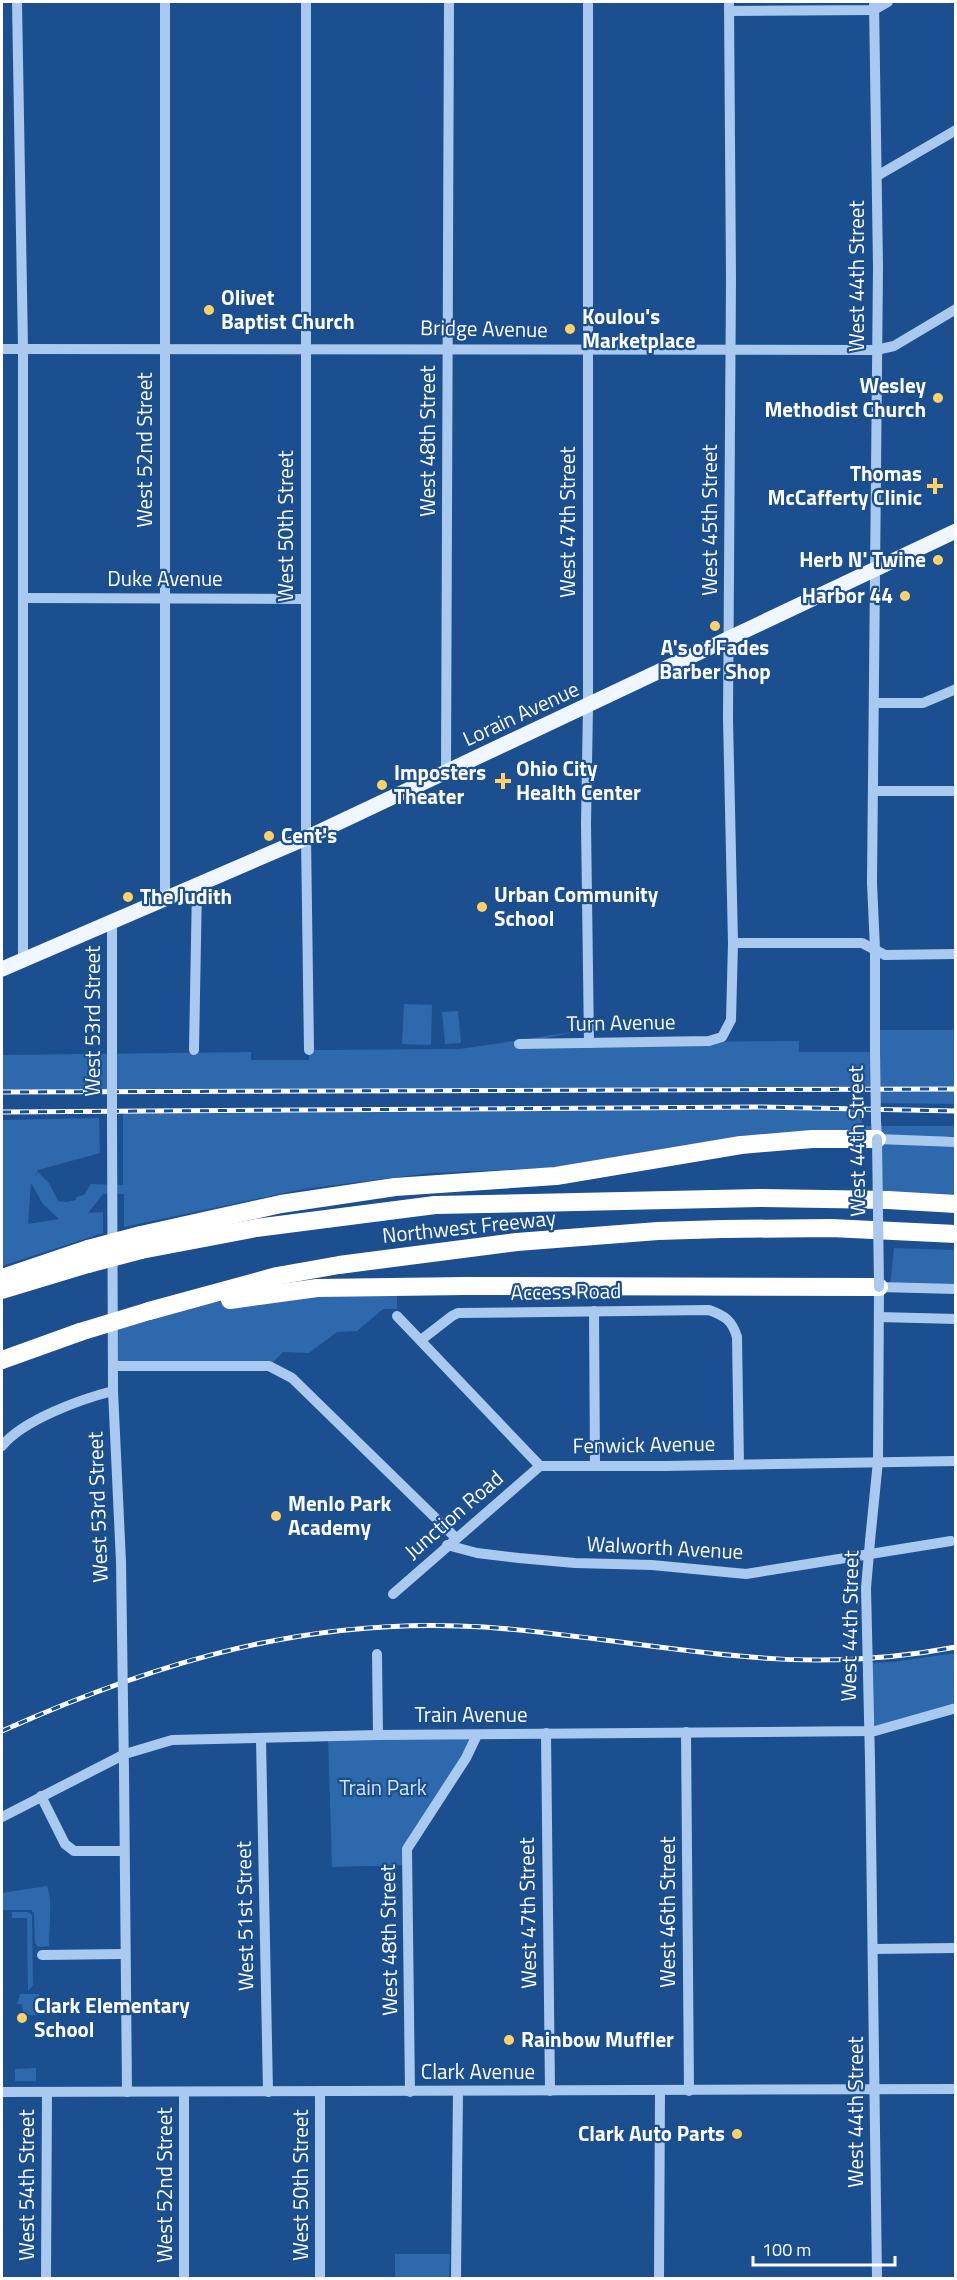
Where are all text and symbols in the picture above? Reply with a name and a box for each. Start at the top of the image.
street label: West 44th Street [840,200,872,352]
place label: Olivet Baptist Church [221,281,355,337]
place label: Koulou's Marketplace [582,300,695,356]
marker: Olivet Baptist Church [202,303,216,317]
street label: Bridge Avenue [420,311,548,345]
marker: Koulou's Marketplace [563,322,577,336]
street label: West 48th Street [411,365,443,517]
place label: Wesley Methodist Church [764,369,926,425]
street label: West 52nd Street [128,372,160,528]
marker: Wesley Methodist Church [931,391,945,405]
street label: West 45th Street [693,444,725,596]
street label: West 47th Street [551,446,583,598]
street label: West 50th Street [269,450,301,602]
place label: Thomas McCafferty Clinic [768,457,922,513]
marker: Thomas McCafferty Clinic [926,477,944,495]
place label: Herb N' Twine [799,543,926,575]
marker: Herb N' Twine [931,553,945,567]
street label: Duke Avenue [107,562,223,594]
place label: Harbor 44 [802,579,893,611]
marker: Harbor 44 [898,589,912,603]
marker: A's of Fades Barber Shop [708,619,722,633]
place label: A's of Fades Barber Shop [659,631,771,687]
street label: Lorain Avenue [457,672,584,754]
place label: Ohio City Health Center [516,752,641,808]
place label: Imposters Theater [394,756,486,812]
marker: Ohio City Health Center [494,772,512,790]
marker: Imposters Theater [375,778,389,792]
place label: Cent's [281,819,337,851]
marker: Cent's [262,829,276,843]
place label: Urban Community School [494,878,659,934]
place label: The Judith [140,880,232,912]
marker: The Judith [121,890,135,904]
marker: Urban Community School [475,900,489,914]
street label: West 53rd Street [76,945,108,1096]
street label: Turn Avenue [566,1005,676,1039]
street label: West 44th Street [839,1064,873,1217]
street label: Northwest Freeway [380,1201,557,1251]
street label: Access Road [510,1274,622,1308]
street label: Fenwick Avenue [572,1427,716,1461]
street label: West 53rd Street [78,1430,116,1583]
street label: Junction Road [397,1462,510,1566]
place label: Menlo Park Academy [288,1487,391,1543]
marker: Menlo Park Academy [269,1509,283,1523]
street label: Walworth Avenue [586,1527,744,1567]
street label: West 44th Street [832,1549,866,1702]
street label: Train Avenue [414,1698,528,1730]
park label: Train Park [339,1771,427,1803]
street label: West 47th Street [510,1836,544,1989]
street label: West 46th Street [651,1836,683,1988]
street label: West 51st Street [227,1840,261,1991]
street label: West 48th Street [371,1863,405,2016]
place label: Clark Elementary School [34,1989,190,2045]
marker: Clark Elementary School [15,2011,29,2025]
place label: Rainbow Muffler [521,2023,674,2055]
marker: Rainbow Muffler [502,2033,516,2047]
street label: West 44th Street [839,2036,871,2188]
street label: Clark Avenue [421,2055,535,2087]
street label: West 52nd Street [148,2107,180,2263]
street label: West 54th Street [10,2109,42,2261]
street label: West 50th Street [284,2109,316,2261]
place label: Clark Auto Parts [578,2117,725,2149]
marker: Clark Auto Parts [730,2127,744,2141]
scale bar [753,2229,896,2267]
text: 100 m [762,2236,811,2263]

